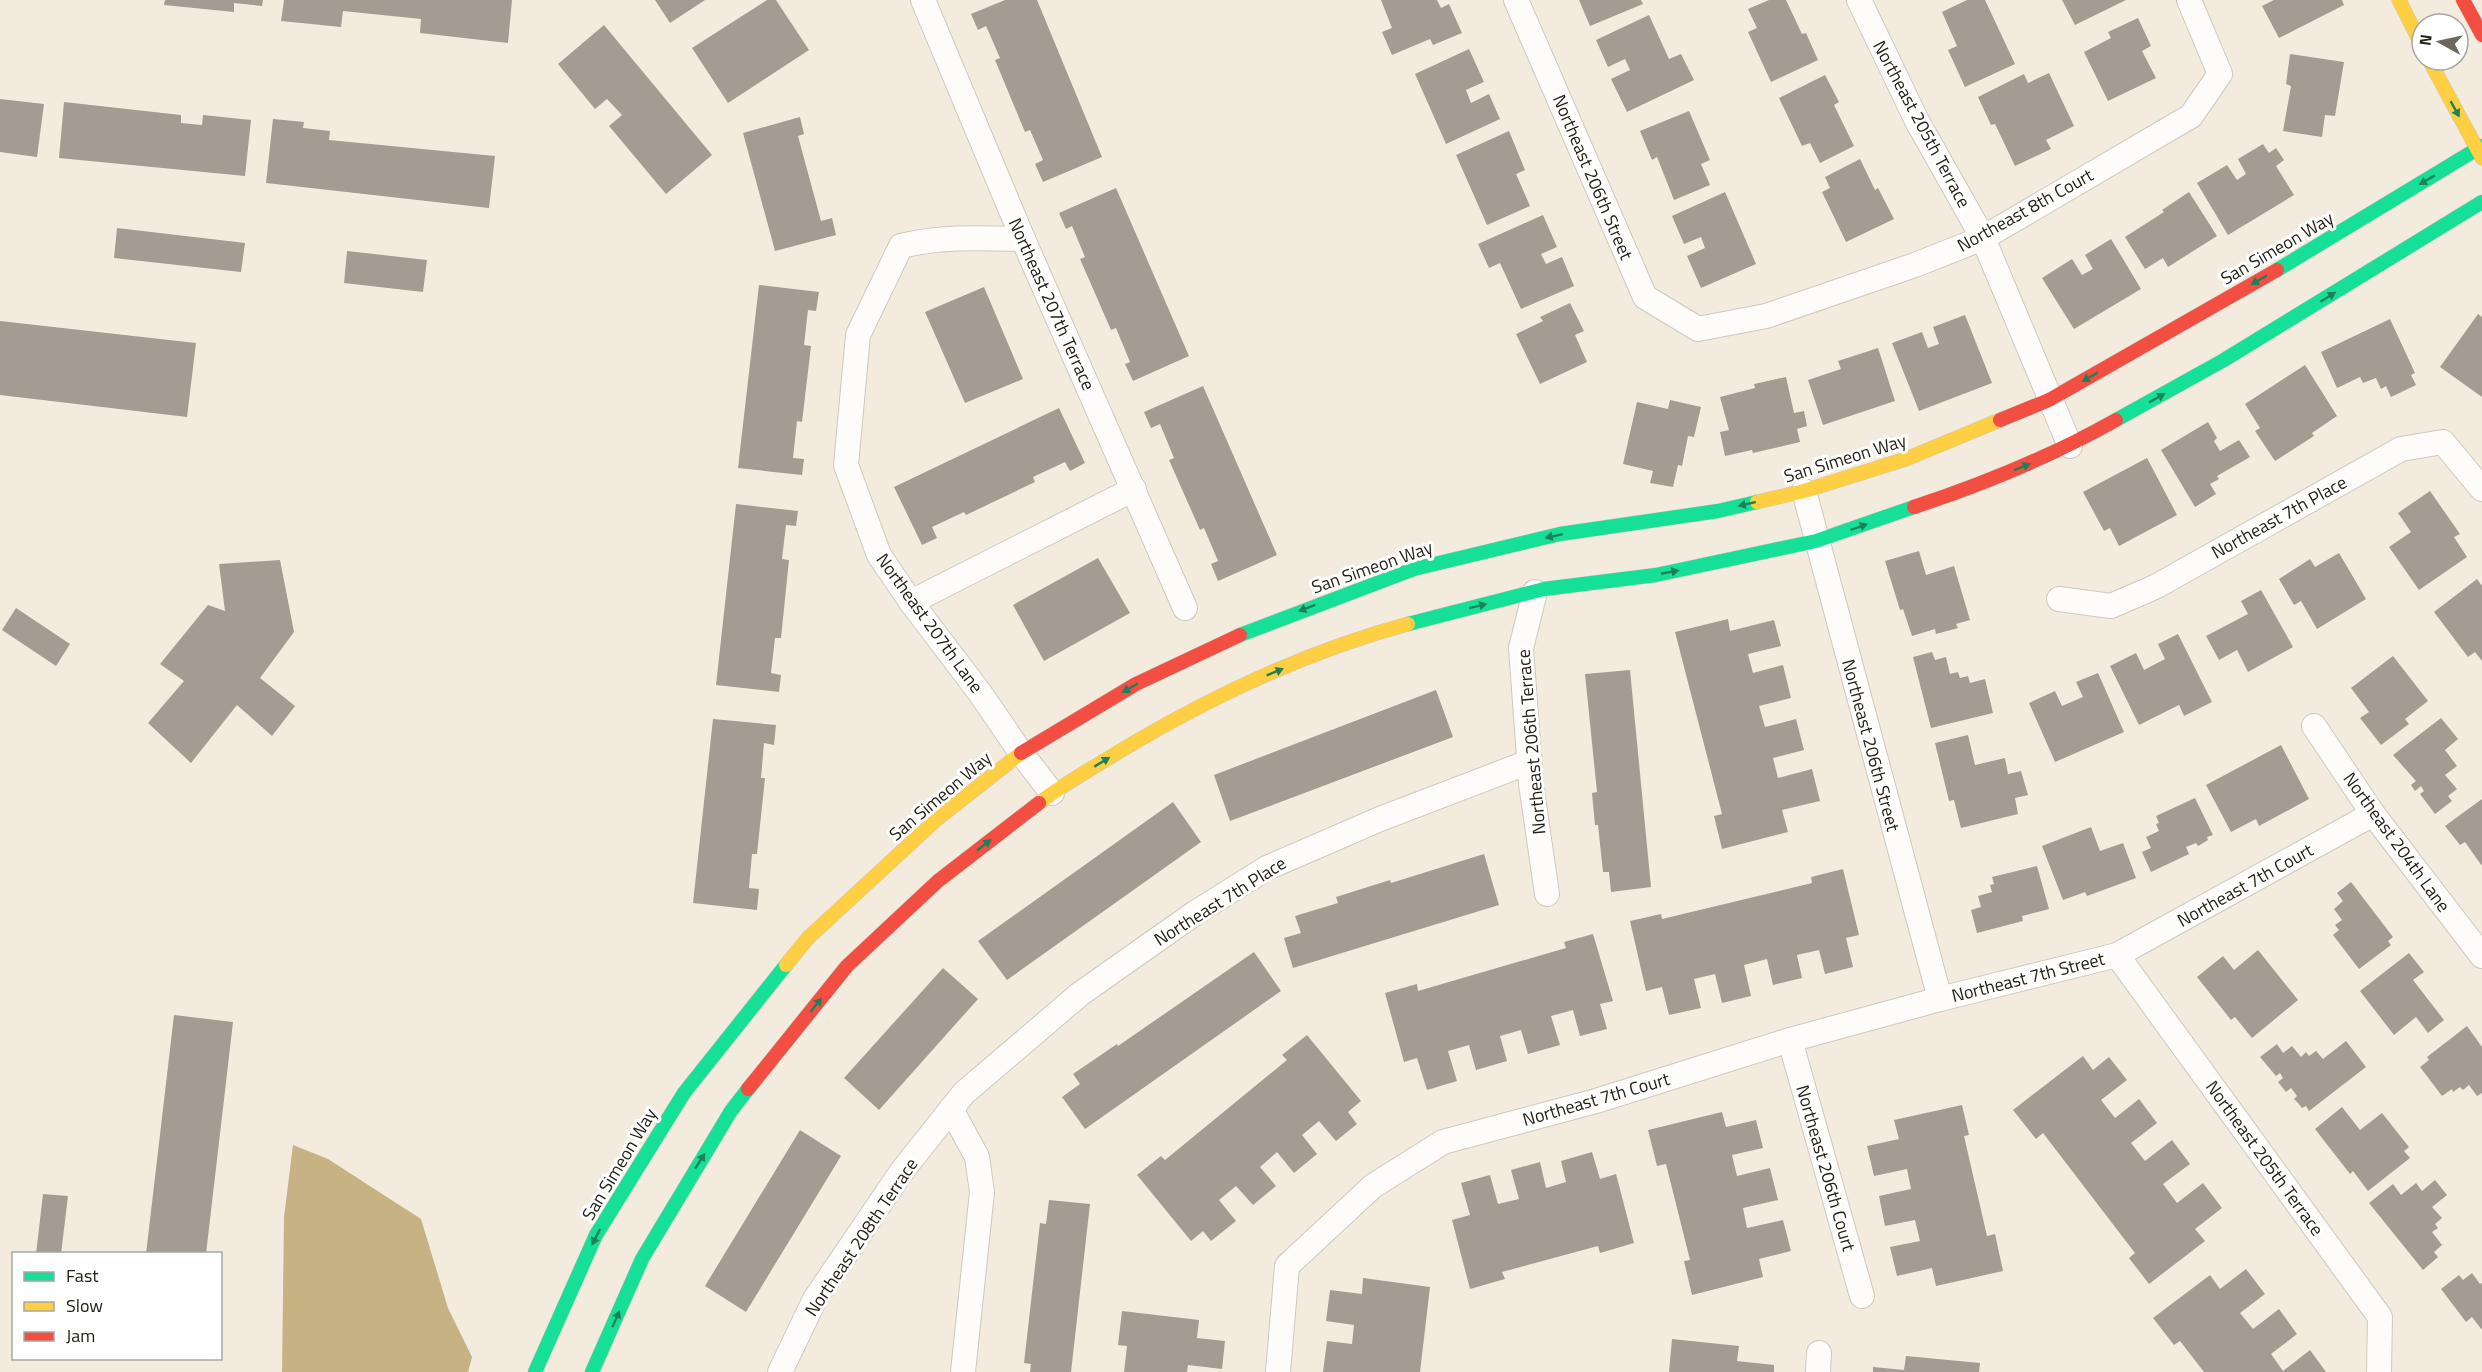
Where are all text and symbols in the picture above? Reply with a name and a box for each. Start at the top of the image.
north arrow [2410,12,2470,72]
text: N [2412,33,2438,47]
street label: Northeast 205th Terrace [1866,36,1978,212]
street label: Northeast 206th Street [1546,90,1640,264]
one-way arrow [2450,101,2460,118]
street label: Northeast 8th Court [1952,161,2099,259]
one-way arrow [2419,174,2435,185]
street label: San Simeon Way [2215,204,2339,291]
street label: Northeast 207th Terrace [1002,214,1102,394]
one-way arrow [2251,274,2268,284]
one-way arrow [2320,291,2336,302]
one-way arrow [2082,371,2098,382]
one-way arrow [2149,393,2166,403]
street label: San Simeon Way [1780,426,1910,489]
one-way arrow [2013,462,2031,471]
street label: Northeast 7th Place [2206,469,2352,565]
one-way arrow [1737,500,1756,509]
one-way arrow [1850,521,1868,531]
one-way arrow [1545,531,1563,541]
street label: San Simeon Way [1308,534,1437,600]
street label: Northeast 207th Lane [870,547,990,699]
one-way arrow [1660,567,1679,576]
one-way arrow [1468,600,1487,610]
one-way arrow [1298,604,1316,613]
street label: Northeast 206th Terrace [1509,648,1553,836]
street label: Northeast 206th Street [1835,656,1907,835]
one-way arrow [1266,667,1284,676]
one-way arrow [1122,683,1138,694]
street label: San Simeon Way [883,745,997,847]
one-way arrow [1094,757,1110,768]
street label: Northeast 204th Lane [2337,766,2457,918]
street label: Northeast 7th Court [2172,836,2319,934]
one-way arrow [976,839,992,852]
street label: Northeast 7th Place [1149,849,1291,953]
street label: Northeast 7th Street [1949,945,2108,1009]
one-way arrow [809,997,822,1013]
street label: Northeast 7th Court [1519,1065,1673,1133]
street label: Northeast 205th Terrace [2199,1075,2331,1241]
street label: Northeast 206th Court [1789,1082,1863,1255]
street label: San Simeon Way [575,1103,663,1225]
street label: Northeast 208th Terrace [798,1152,924,1322]
one-way arrow [694,1153,705,1169]
one-way arrow [591,1229,601,1246]
legend [12,1252,222,1360]
text: Fast [66,1262,99,1289]
text: Slow [66,1292,103,1319]
one-way arrow [611,1310,620,1327]
text: Jam [66,1322,95,1349]

